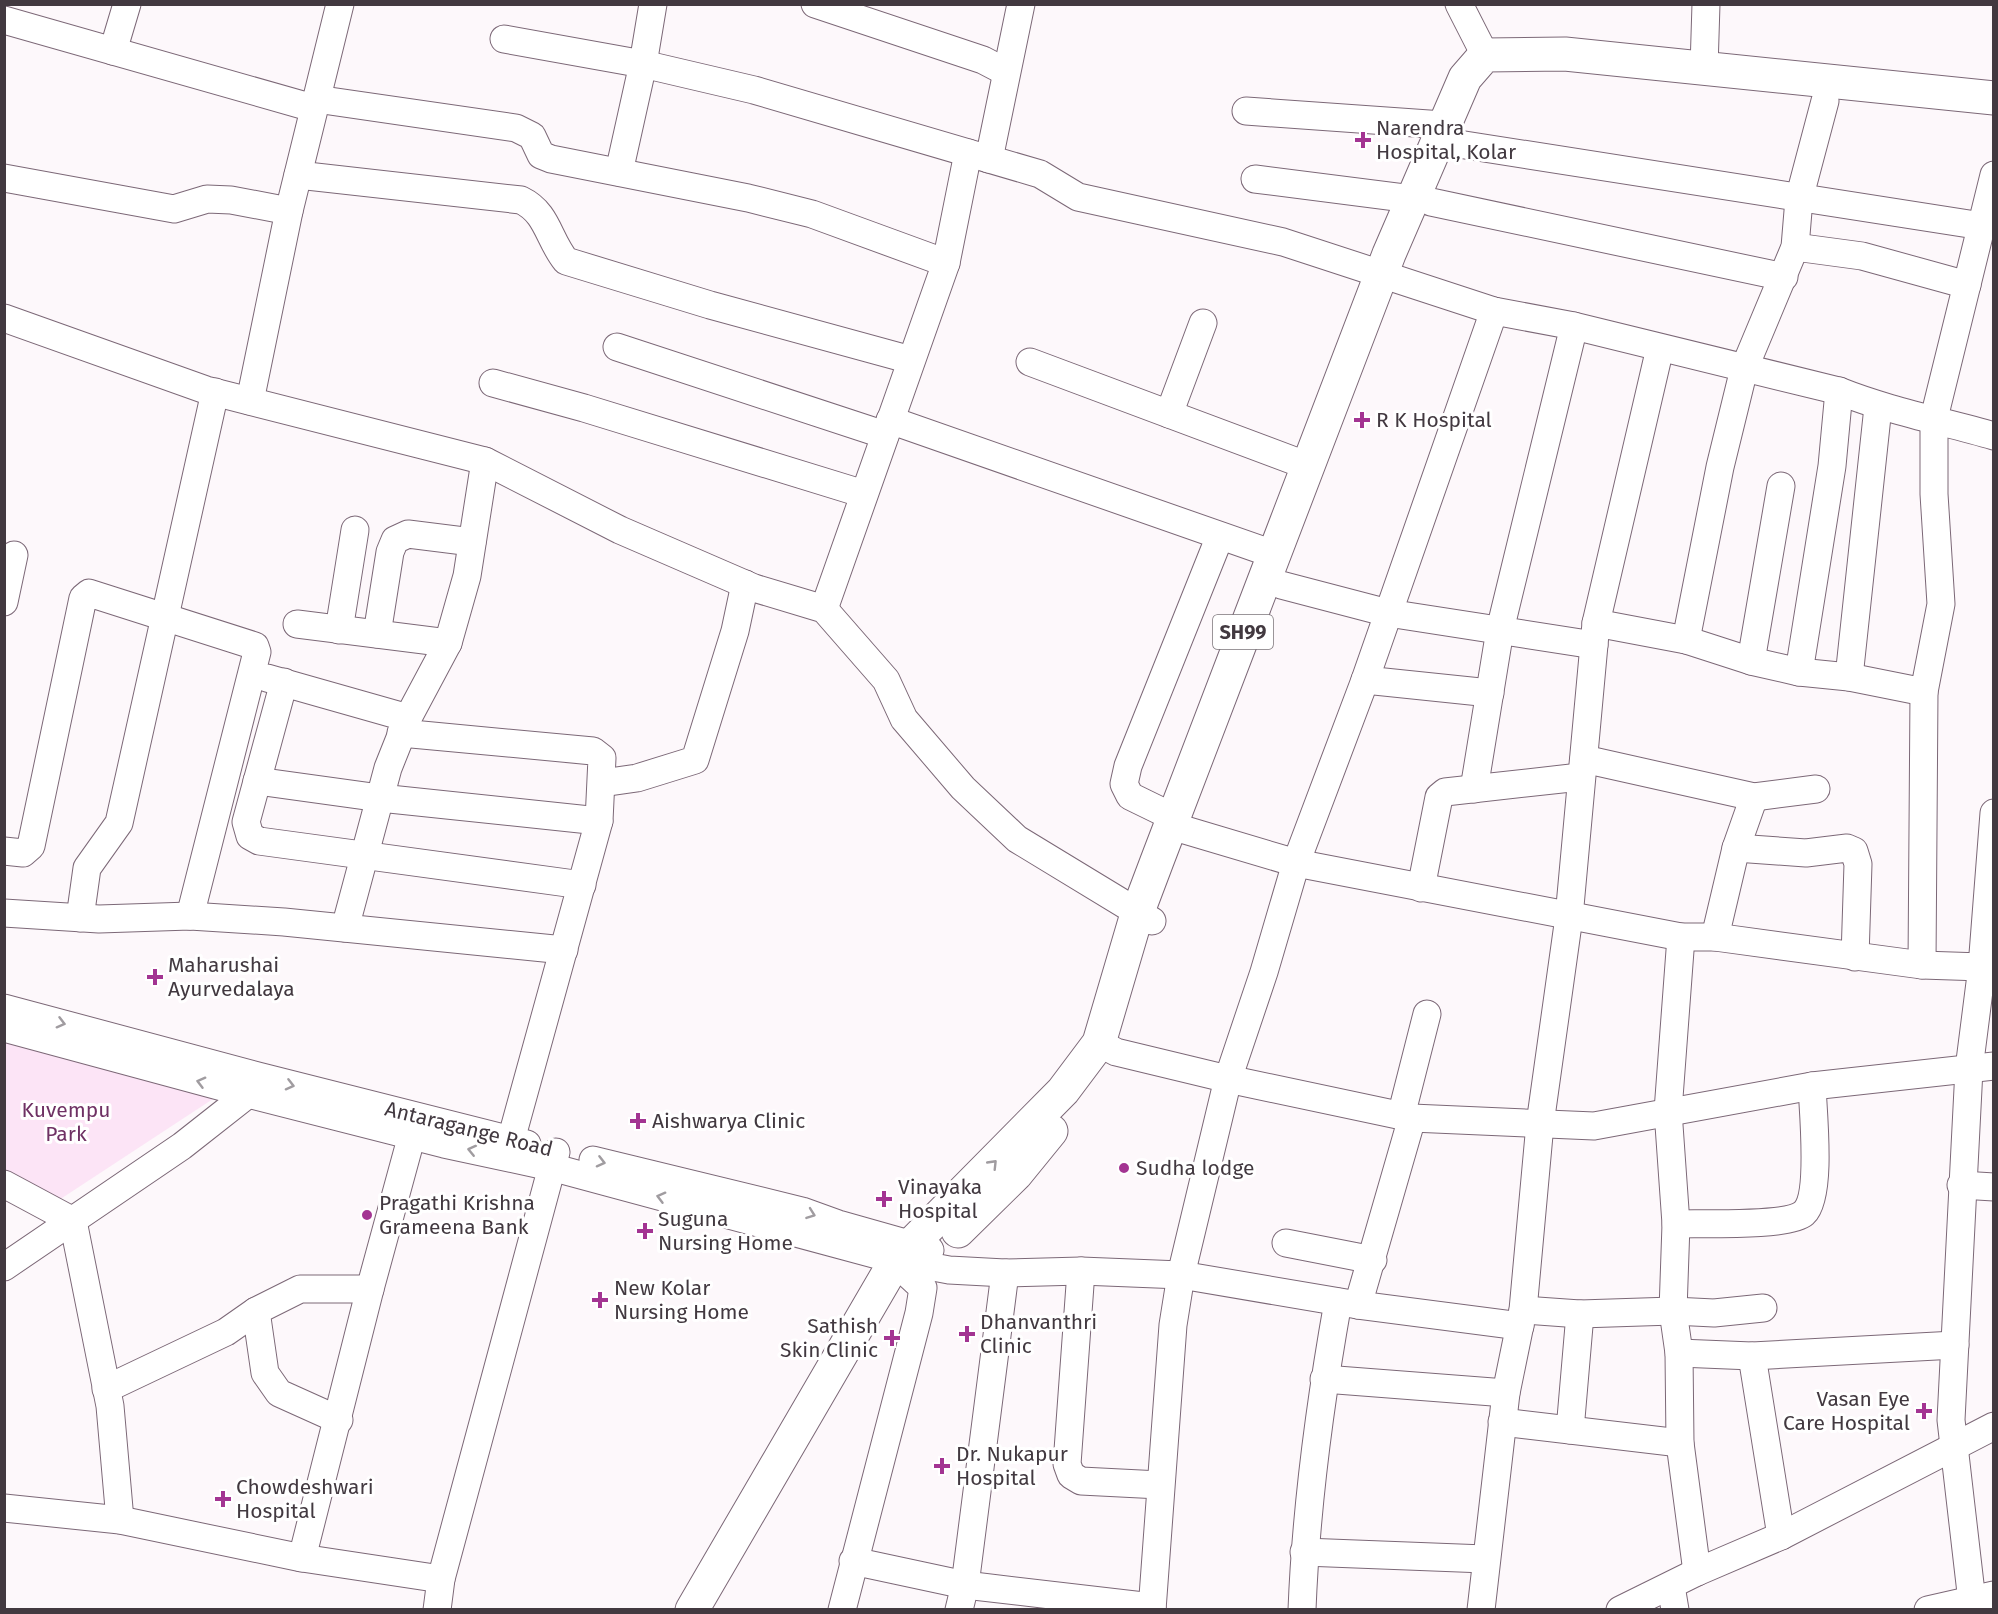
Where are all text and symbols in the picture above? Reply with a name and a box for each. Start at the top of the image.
place label: Narendra Hospital, Kolar [1376,115,1516,165]
marker: Narendra Hospital, Kolar [1354,131,1372,149]
place label: R K Hospital [1376,407,1492,433]
marker: R K Hospital [1353,411,1371,429]
road number: SH99 [1213,615,1273,649]
place label: Maharushai Ayurvedalaya [168,952,295,1002]
marker: Maharushai Ayurvedalaya [146,968,164,986]
one-way arrow [55,1016,66,1028]
one-way arrow [197,1076,207,1089]
one-way arrow [285,1077,295,1090]
street label: Antaragange Road [382,1096,556,1162]
park label: Kuvempu Park [22,1097,110,1147]
place label: Aishwarya Clinic [652,1108,805,1134]
marker: Aishwarya Clinic [629,1112,647,1130]
one-way arrow [467,1144,477,1157]
one-way arrow [596,1154,606,1167]
place label: Sudha lodge [1136,1155,1254,1181]
one-way arrow [985,1160,996,1171]
marker: Sudha lodge [1117,1161,1131,1175]
place label: Vinayaka Hospital [898,1174,982,1224]
place label: Pragathi Krishna Grameena Bank [379,1190,535,1240]
marker: Vinayaka Hospital [875,1190,893,1208]
one-way arrow [656,1191,666,1204]
place label: Suguna Nursing Home [658,1206,793,1256]
one-way arrow [805,1207,816,1220]
marker: Pragathi Krishna Grameena Bank [360,1208,374,1222]
marker: Suguna Nursing Home [636,1222,654,1240]
place label: New Kolar Nursing Home [614,1275,749,1325]
marker: New Kolar Nursing Home [591,1291,609,1309]
place label: Dhanvanthri Clinic [980,1309,1097,1359]
place label: Sathish Skin Clinic [780,1313,878,1363]
marker: Dhanvanthri Clinic [958,1325,976,1343]
marker: Sathish Skin Clinic [883,1329,901,1347]
place label: Vasan Eye Care Hospital [1783,1386,1910,1436]
marker: Vasan Eye Care Hospital [1915,1402,1933,1420]
place label: Dr. Nukapur Hospital [956,1441,1068,1491]
marker: Dr. Nukapur Hospital [933,1457,951,1475]
place label: Chowdeshwari Hospital [236,1474,374,1524]
marker: Chowdeshwari Hospital [214,1490,232,1508]

